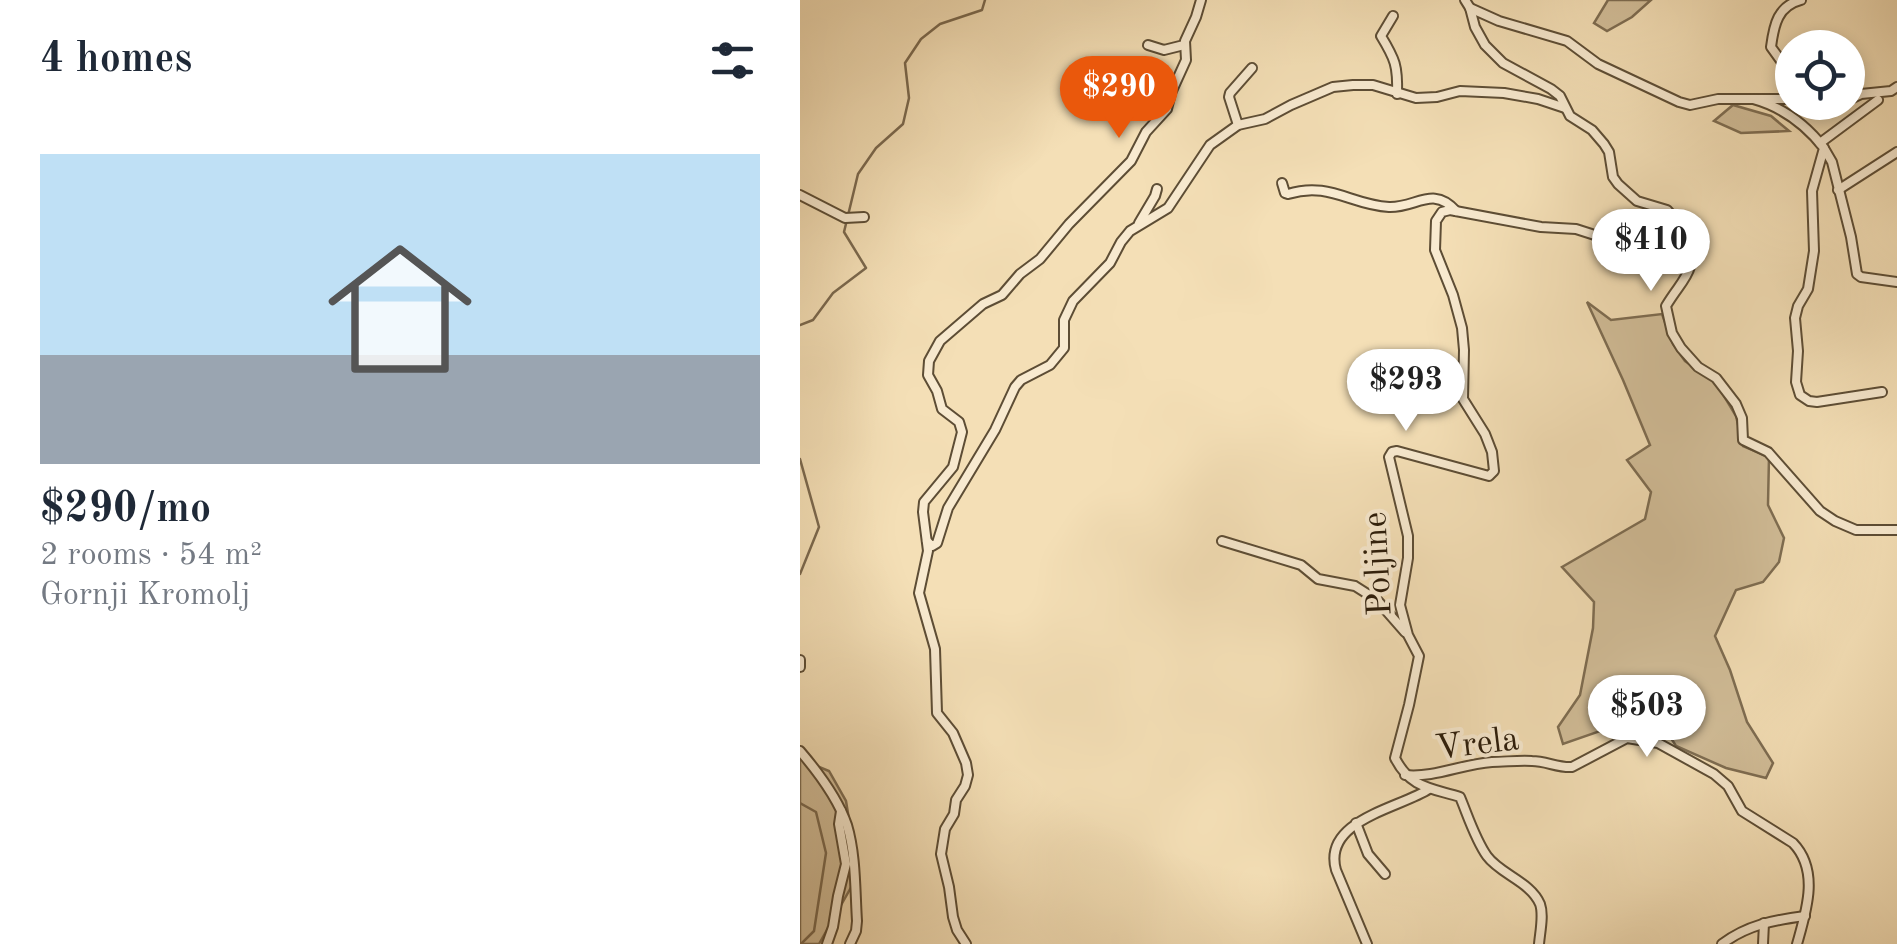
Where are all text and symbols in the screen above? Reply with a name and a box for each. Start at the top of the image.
map controls [1775,30,1865,120]
button: locate [1775,30,1865,120]
icon: filters [705,33,760,88]
text: 4 homes [40,39,192,81]
pin: $290 [1060,56,1178,141]
text: $290 [1082,72,1156,104]
pin: $410 [1592,209,1710,294]
icon: home [310,219,490,399]
text: $410 [1614,225,1688,257]
pin: $293 [1347,349,1465,434]
text: $293 [1369,365,1443,397]
text: $290/mo [40,489,211,531]
street label: Poljine [1358,511,1399,617]
text: 2 rooms · 54 m² [40,540,262,572]
text: Gornji Kromolj [40,580,251,612]
pin: $503 [1588,675,1706,760]
text: $503 [1610,691,1684,723]
street label: Vrela [1433,722,1521,767]

